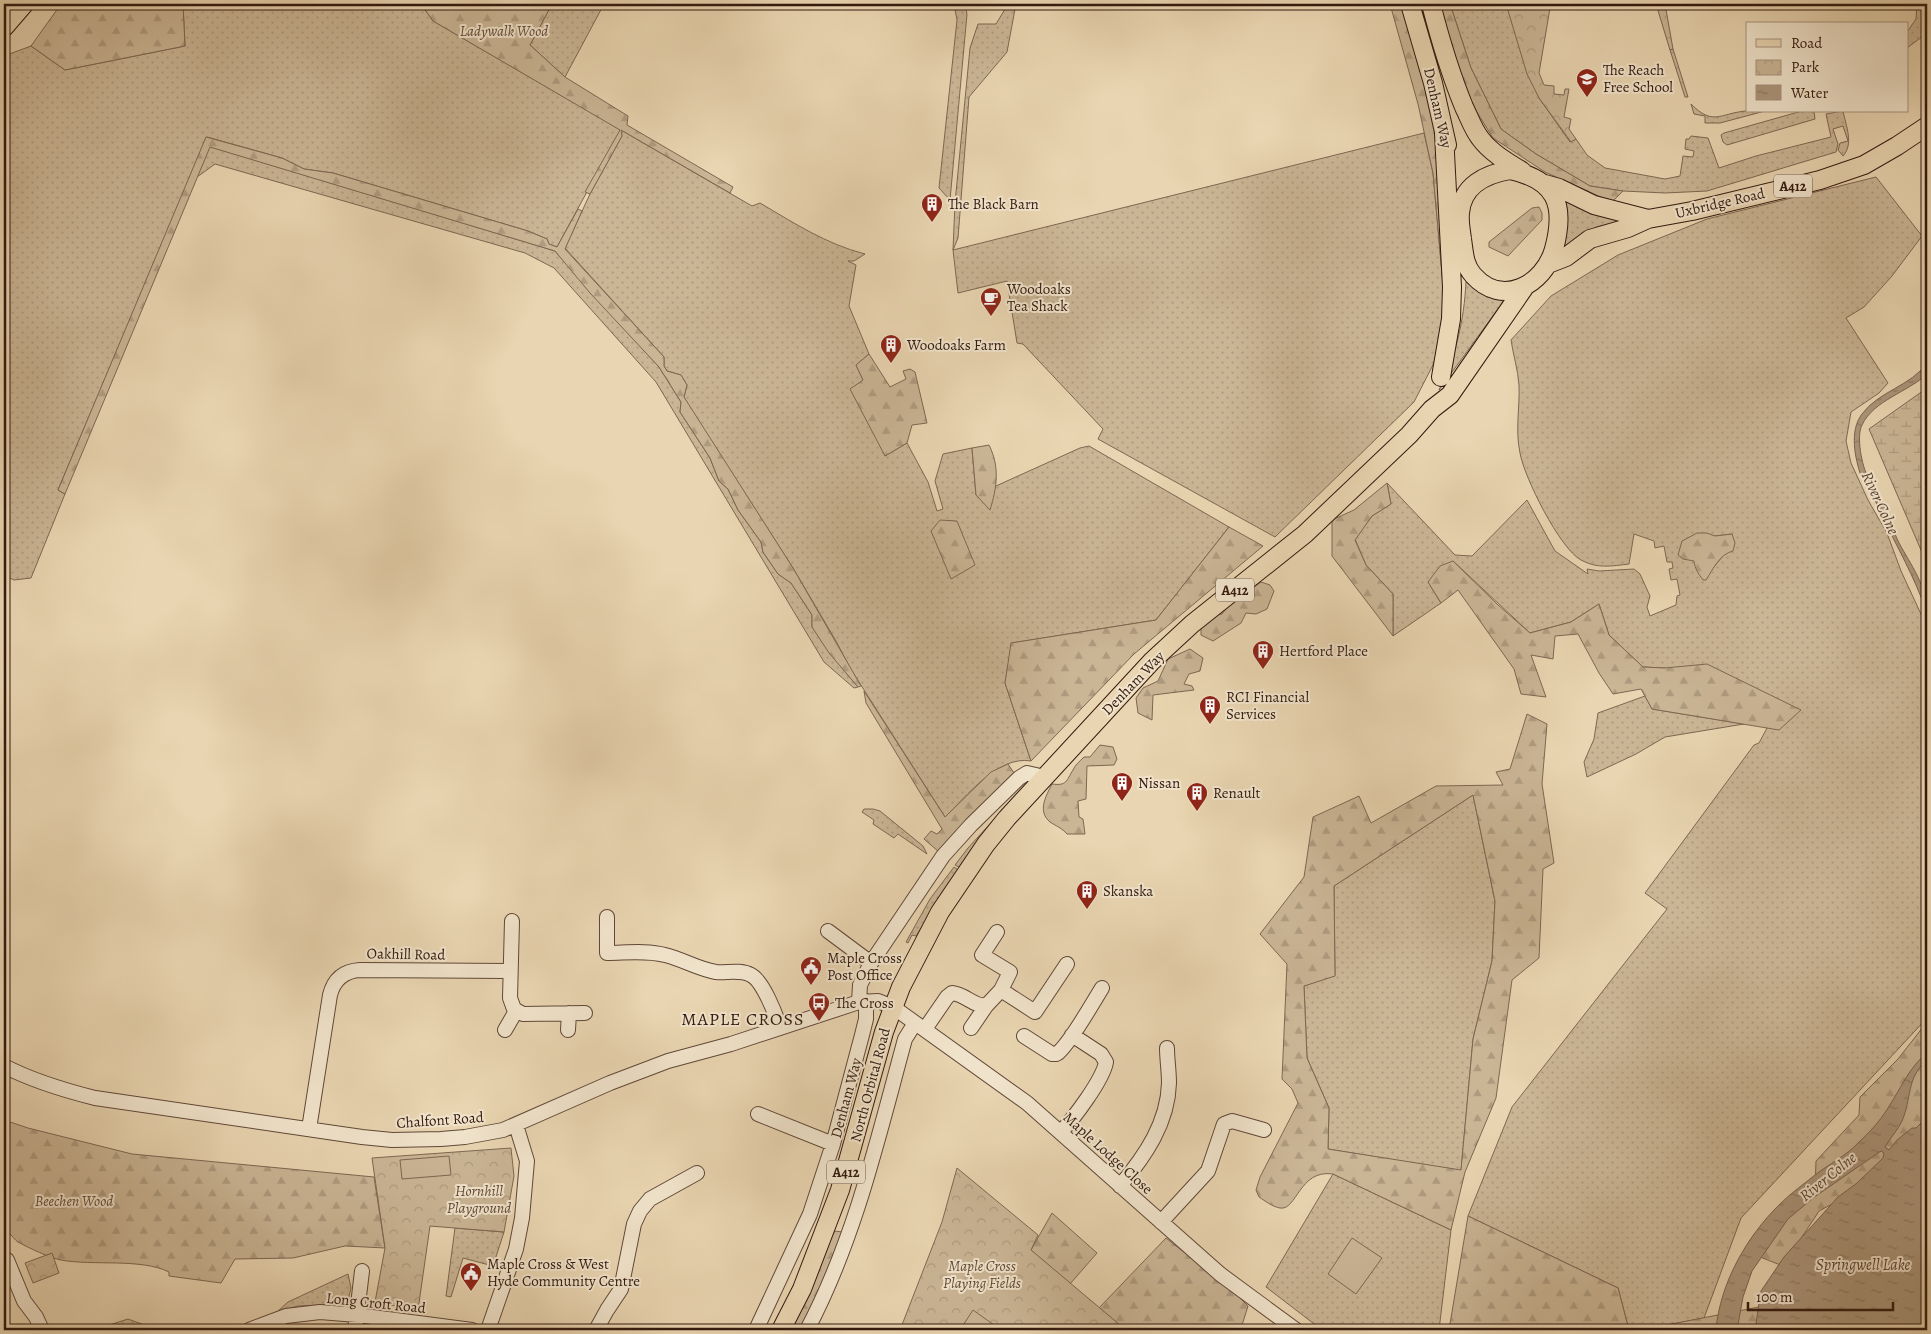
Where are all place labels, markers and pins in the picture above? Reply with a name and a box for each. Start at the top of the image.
place label: The Reach Free School [1603,60,1673,97]
school or university icon: The Reach Free School [1575,67,1599,98]
building icon: The Black Barn [920,192,944,223]
place label: The Black Barn [948,194,1039,214]
place label: Woodoaks Tea Shack [1006,279,1071,316]
cafe icon: Woodoaks Tea Shack [979,286,1003,317]
building icon: Woodoaks Farm [879,333,903,364]
place label: Woodoaks Farm [906,335,1007,355]
building icon: Hertford Place [1251,639,1275,670]
place label: Hertford Place [1279,641,1368,661]
place label: RCI Financial Services [1226,687,1309,724]
building icon: RCI Financial Services [1198,694,1222,725]
building icon: Nissan [1110,771,1134,802]
place label: Nissan [1138,773,1180,793]
building icon: Renault [1185,781,1209,812]
place label: Renault [1213,783,1260,803]
building icon: Skanska [1075,879,1099,910]
place label: Skanska [1103,881,1153,901]
place label: Maple Cross Post Office [827,948,902,985]
public building icon: Maple Cross Post Office [799,955,823,986]
bus stop icon: The Cross [807,991,831,1022]
place label: The Cross [835,993,894,1013]
place label: Maple Cross & West Hyde Community Centre [487,1254,640,1291]
public building icon: Maple Cross & West Hyde Community Centre [459,1261,483,1292]

